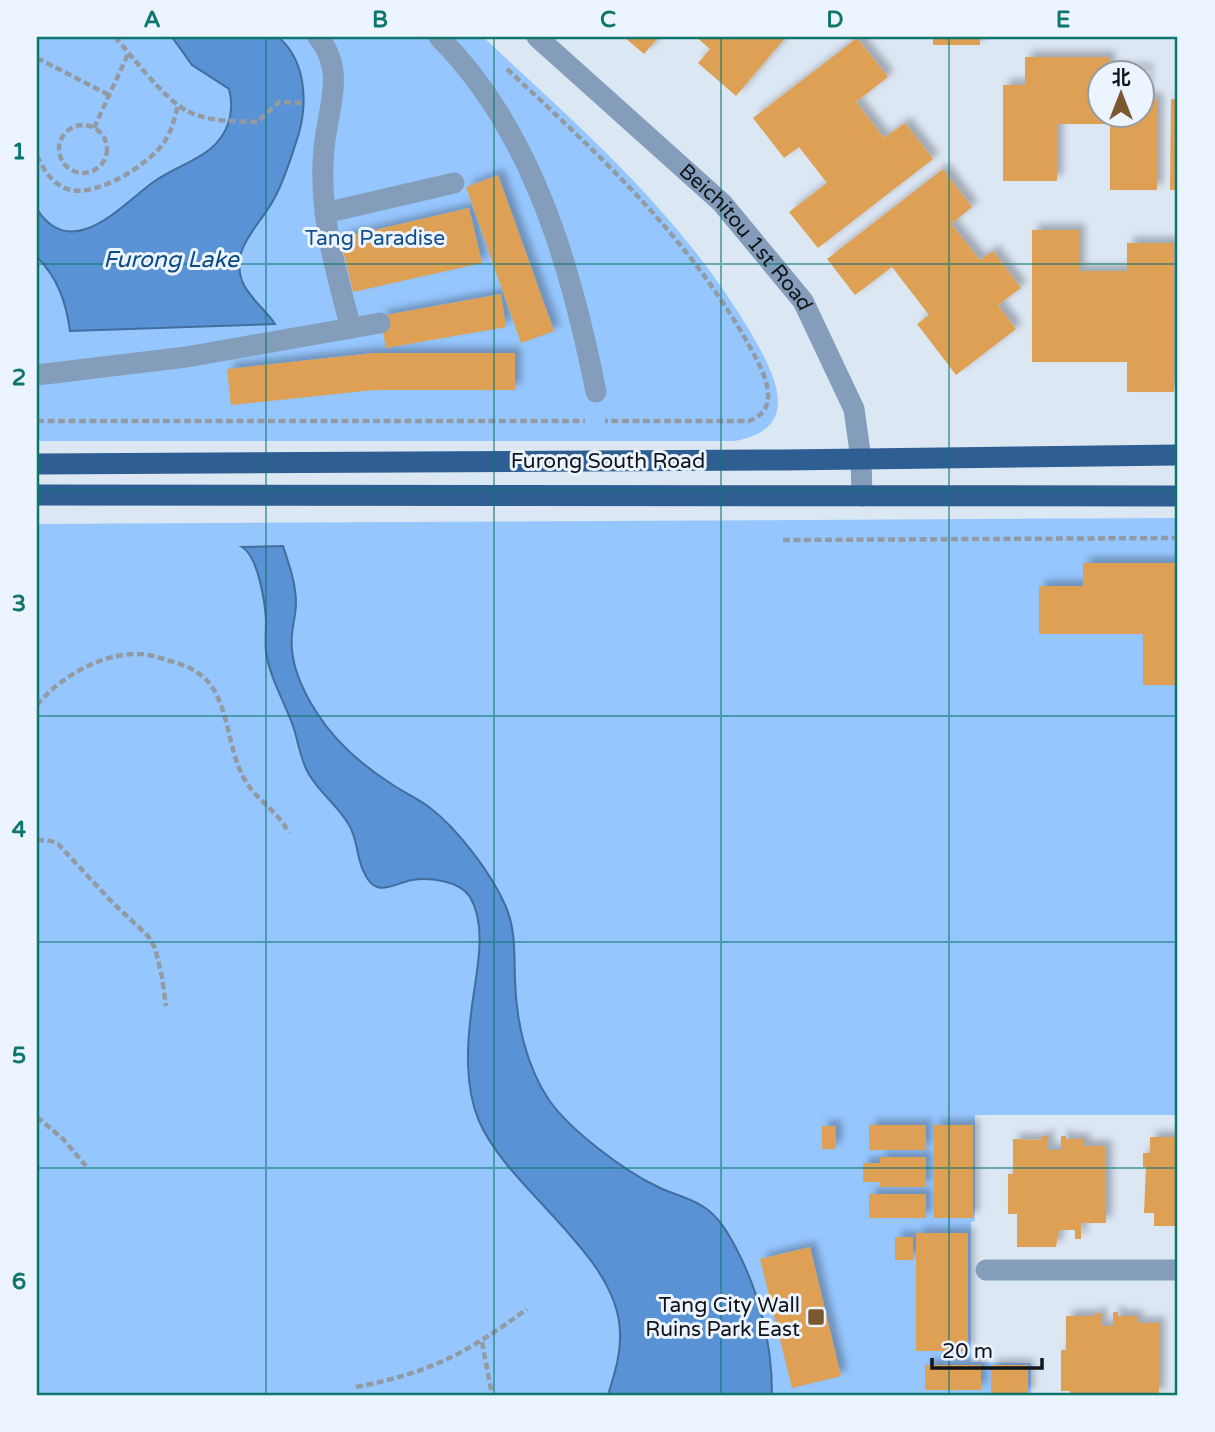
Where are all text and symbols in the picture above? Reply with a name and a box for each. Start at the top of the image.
text: A [143,6,161,34]
text: B [372,6,388,34]
text: C [600,6,616,34]
text: D [826,6,844,34]
text: E [1056,6,1070,34]
north arrow [1086,60,1156,130]
text: 北 [1111,67,1131,89]
text: 1 [12,138,26,166]
street label: Beichitou 1st Road [674,159,818,315]
park label: Tang Paradise [305,226,445,251]
water label: Furong Lake [103,246,241,274]
text: 2 [12,364,26,392]
street label: Furong South Road [511,449,705,474]
text: 3 [12,590,26,618]
text: 4 [12,816,27,844]
text: 5 [12,1042,26,1070]
text: 6 [12,1268,26,1296]
place label: Tang City Wall Ruins Park East [645,1293,800,1342]
marker: Tang City Wall Ruins Park East [806,1307,826,1327]
scale bar [932,1327,1042,1371]
text: 20 m [942,1339,993,1364]

